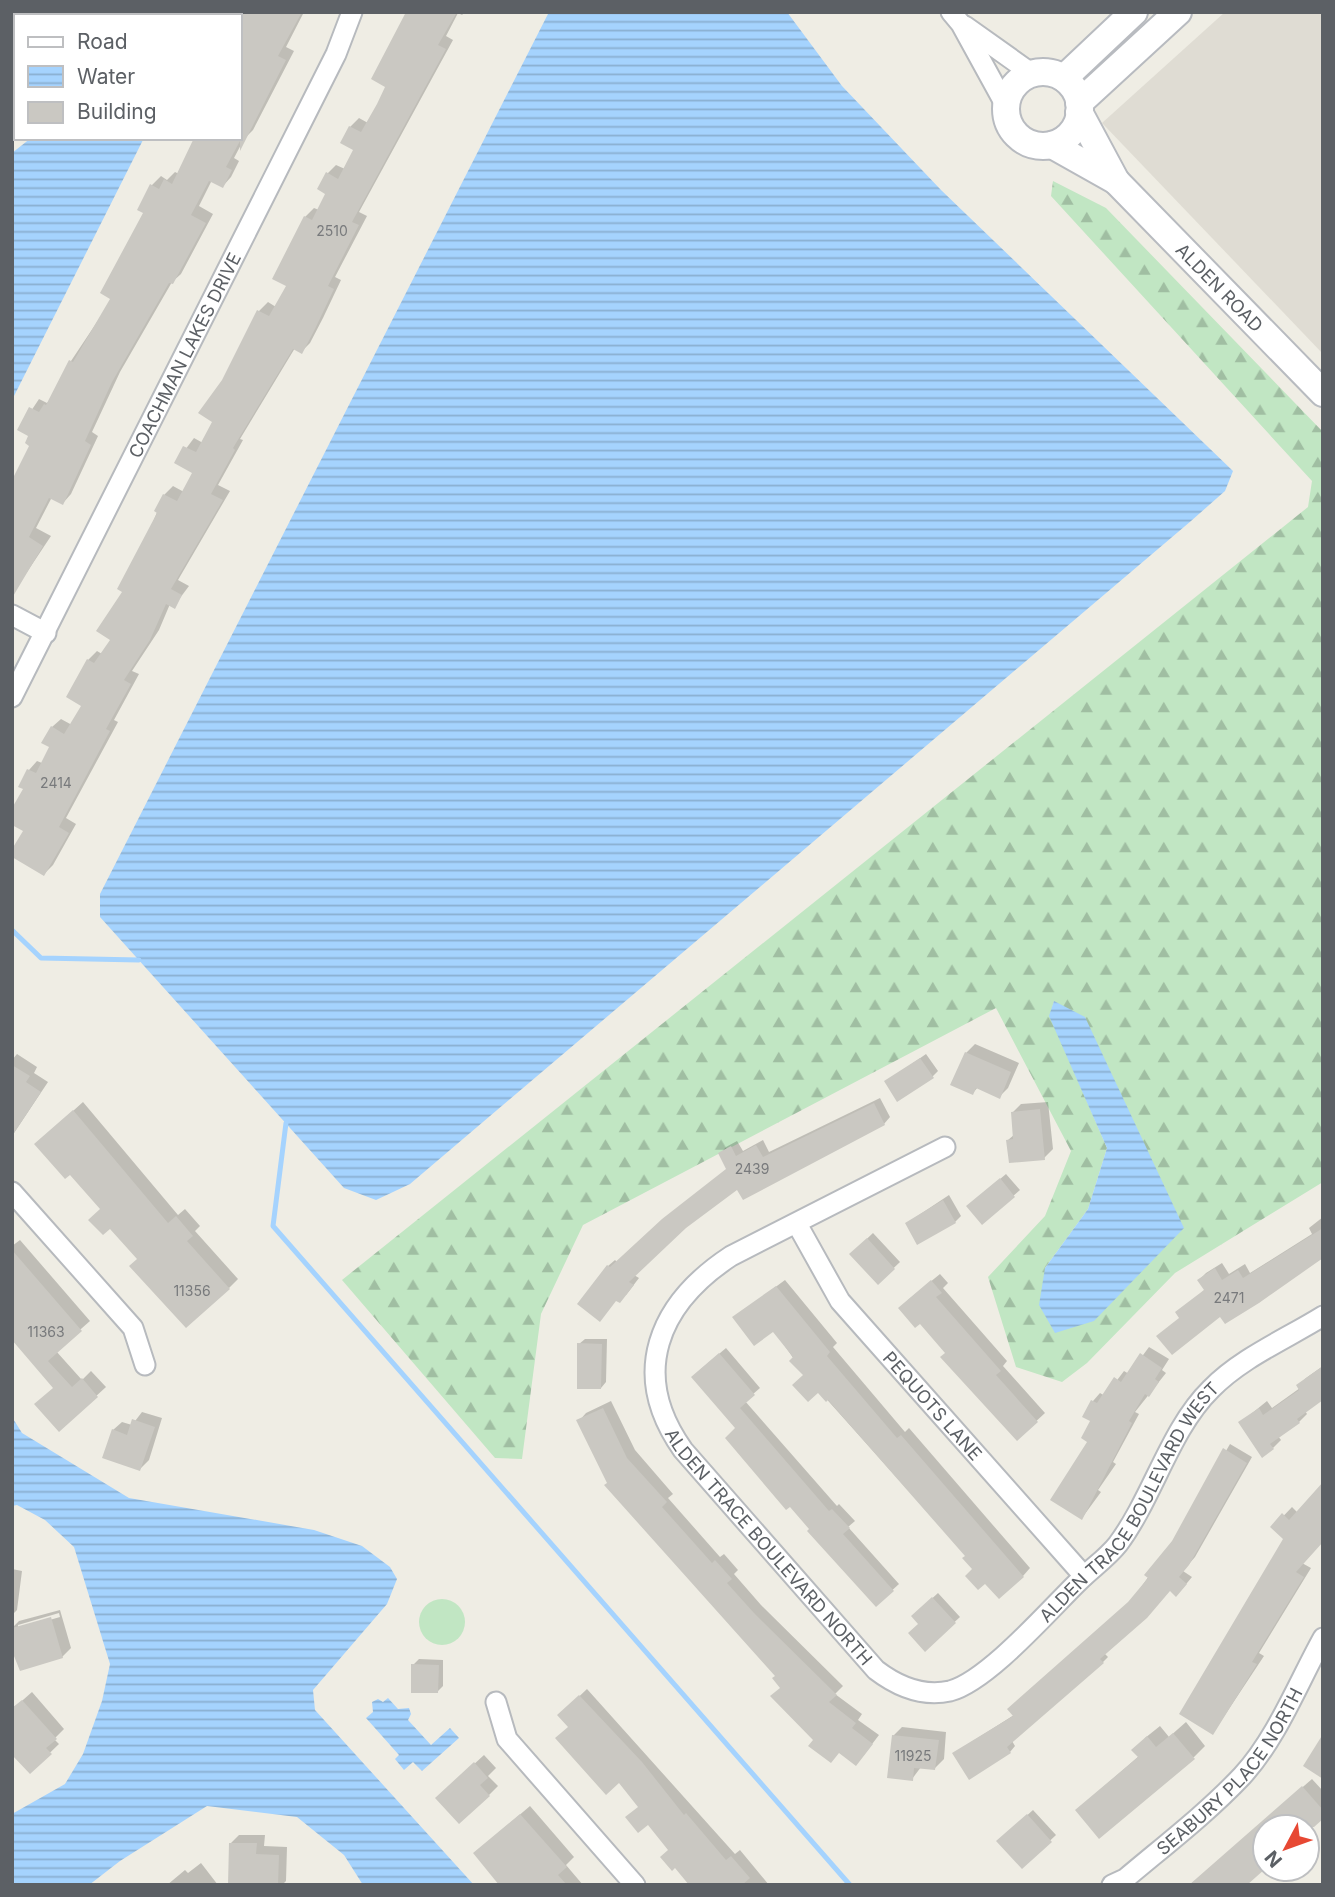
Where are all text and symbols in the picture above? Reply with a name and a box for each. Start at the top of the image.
legend [14,14,242,140]
text: Road [77,29,128,54]
text: Water [77,64,135,89]
text: Building [77,99,157,124]
house number: 2510 [316,222,348,239]
street label: ALDEN ROAD [1172,239,1268,336]
street label: COACHMAN LAKES DRIVE [124,249,245,461]
house number: 2414 [40,774,72,791]
house number: 2439 [735,1160,769,1177]
house number: 11356 [173,1282,211,1299]
house number: 2471 [1214,1289,1244,1306]
house number: 11363 [27,1323,65,1340]
street label: PEQUOTS LANE [879,1347,986,1464]
street label: ALDEN TRACE BOULEVARD WEST [1035,1377,1223,1626]
street label: ALDEN TRACE BOULEVARD NORTH [661,1424,877,1669]
street label: SEABURY PLACE NORTH [1149,1680,1303,1858]
house number: 11925 [894,1747,932,1764]
north arrow [1251,1813,1321,1883]

